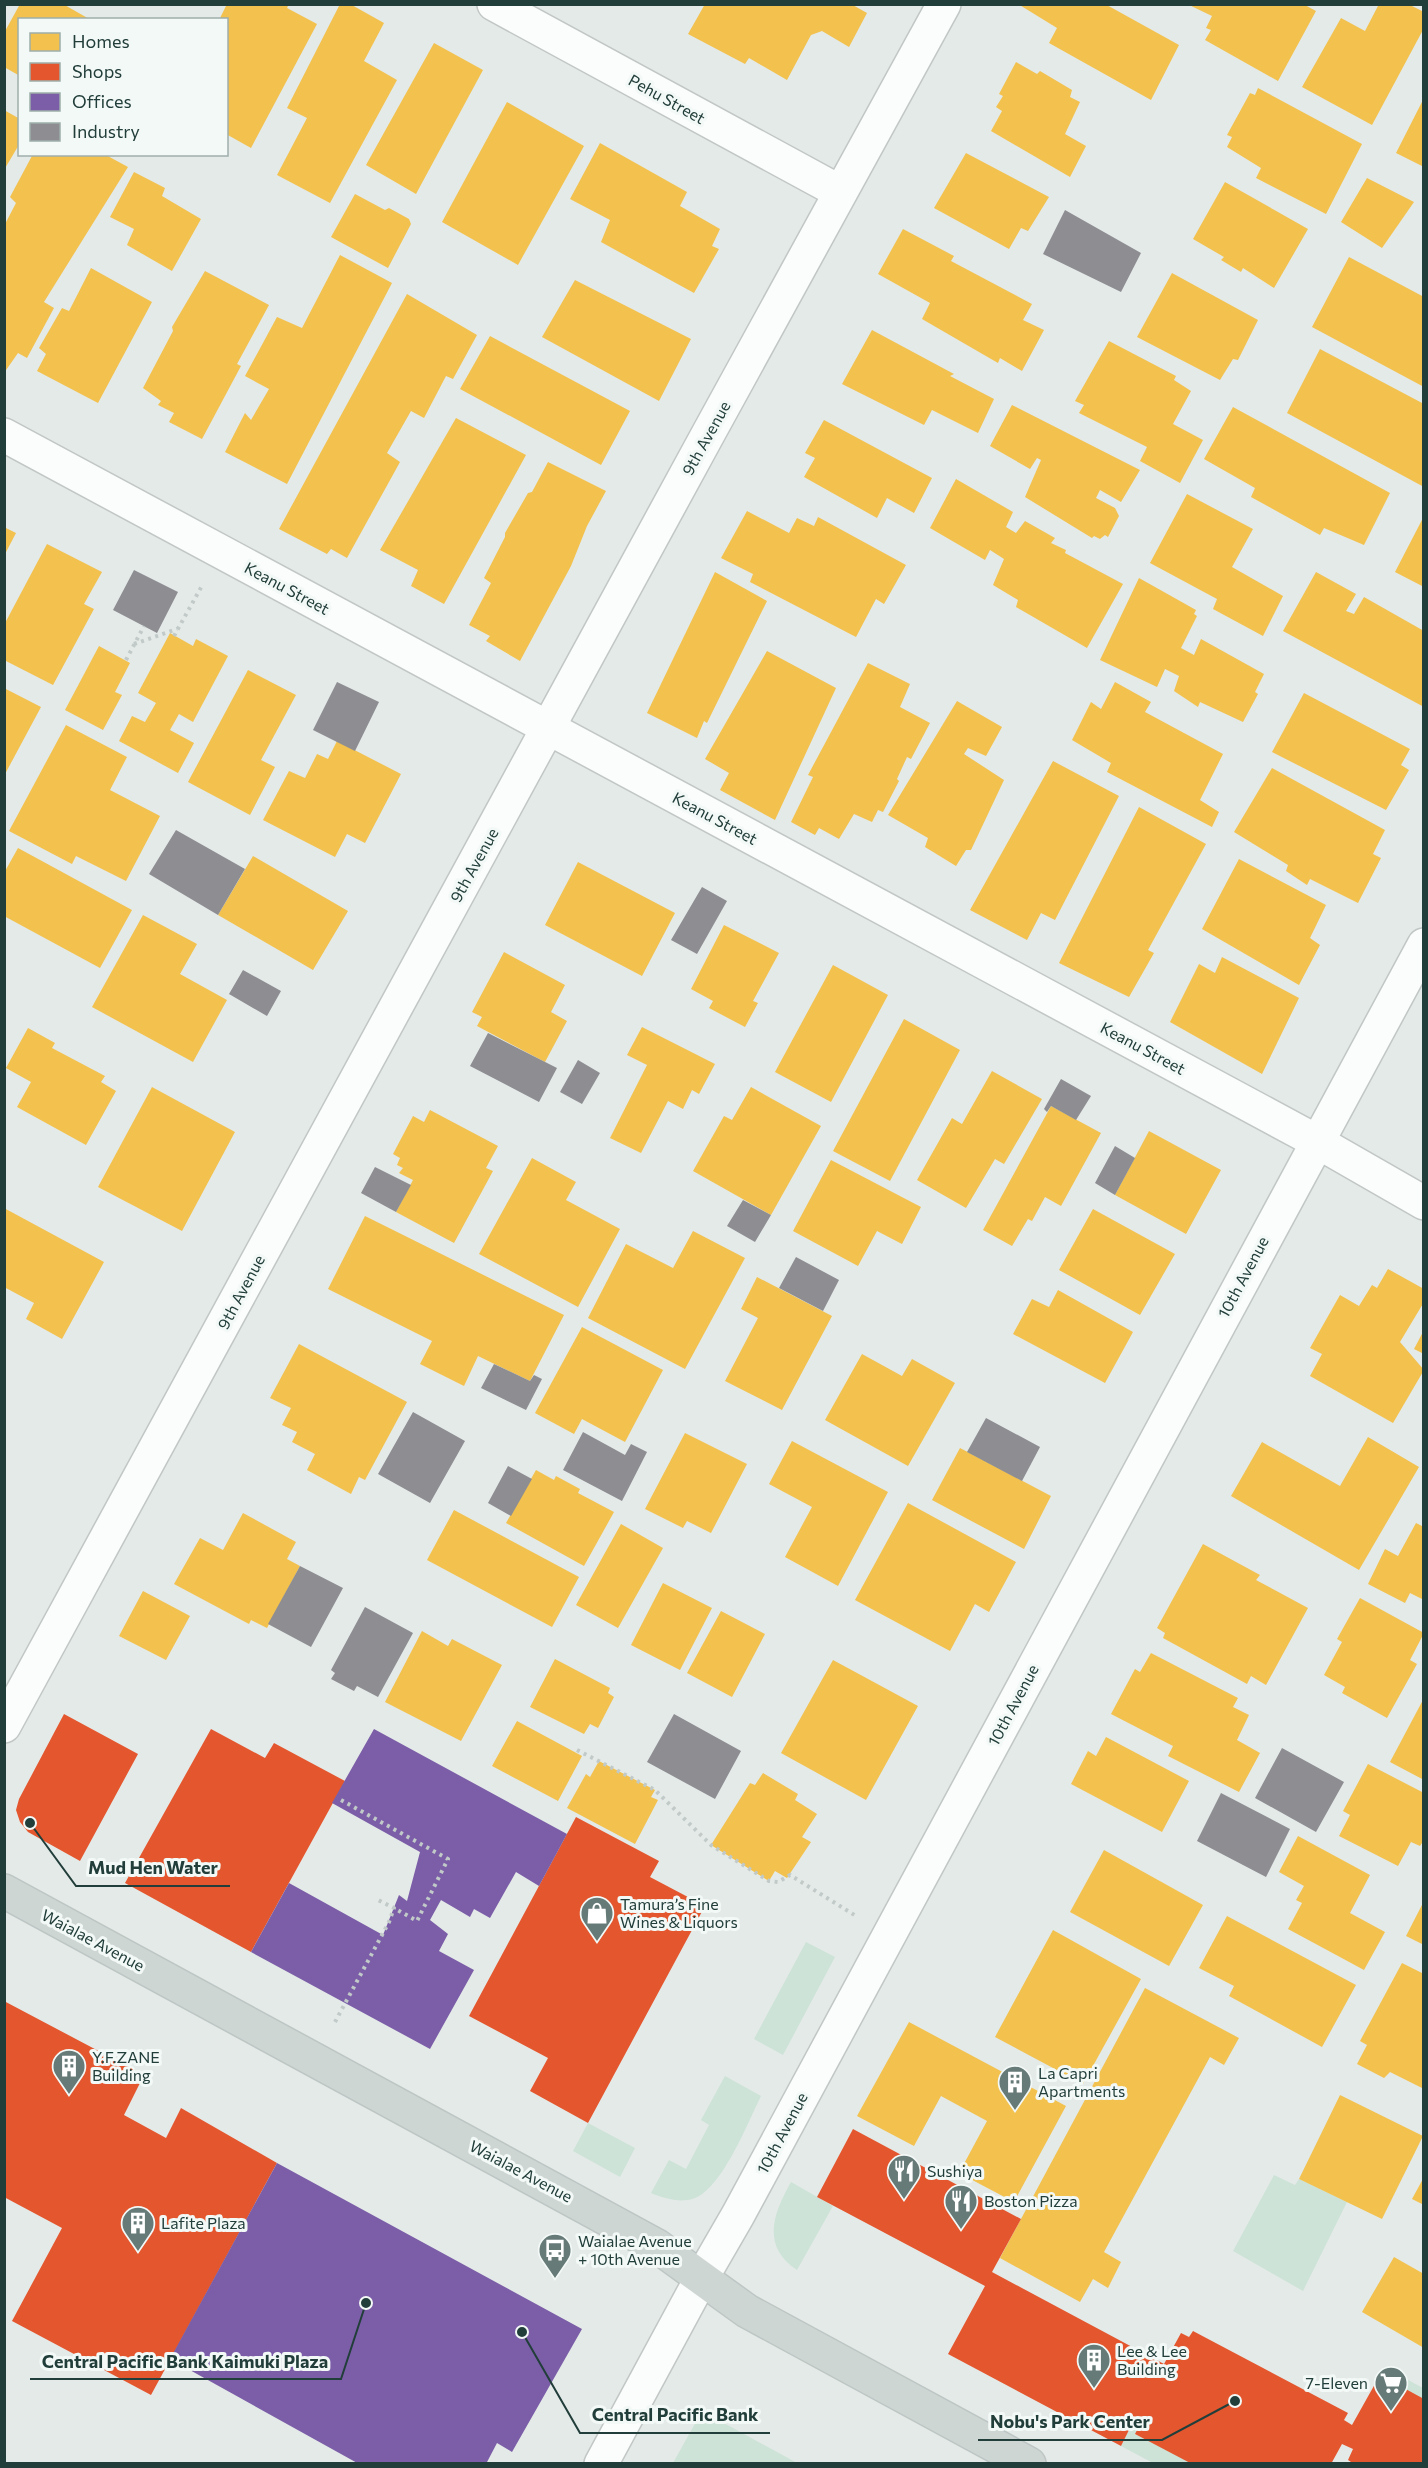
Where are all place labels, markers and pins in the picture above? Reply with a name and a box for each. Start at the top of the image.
callout: Mud Hen Water [76,1850,230,1886]
place label: Tamura’s Fine Wines & Liquors [620,1894,738,1931]
shop icon: Tamura’s Fine Wines & Liquors [579,1895,615,1942]
place label: Y.F.ZANE Building [92,2047,160,2084]
building icon: Y.F.ZANE Building [51,2048,87,2095]
place label: La Capri Apartments [1038,2063,1125,2100]
building icon: La Capri Apartments [997,2064,1033,2111]
restaurant icon: Sushiya [886,2153,922,2200]
place label: Sushiya [927,2161,982,2180]
restaurant icon: Boston Pizza [943,2183,979,2230]
place label: Boston Pizza [984,2191,1078,2210]
building icon: Lafite Plaza [120,2205,156,2252]
place label: Lafite Plaza [161,2213,246,2232]
place label: Waialae Avenue + 10th Avenue [578,2231,692,2268]
bus stop icon: Waialae Avenue + 10th Avenue [537,2232,573,2279]
place label: Lee & Lee Building [1117,2341,1187,2378]
building icon: Lee & Lee Building [1076,2342,1112,2389]
callout: Central Pacific Bank Kaimuki Plaza [30,2343,341,2379]
supermarket icon: 7-Eleven [1373,2365,1409,2412]
place label: 7-Eleven [1305,2373,1368,2392]
callout: Central Pacific Bank [580,2397,770,2433]
callout: Nobu's Park Center [978,2404,1162,2440]

